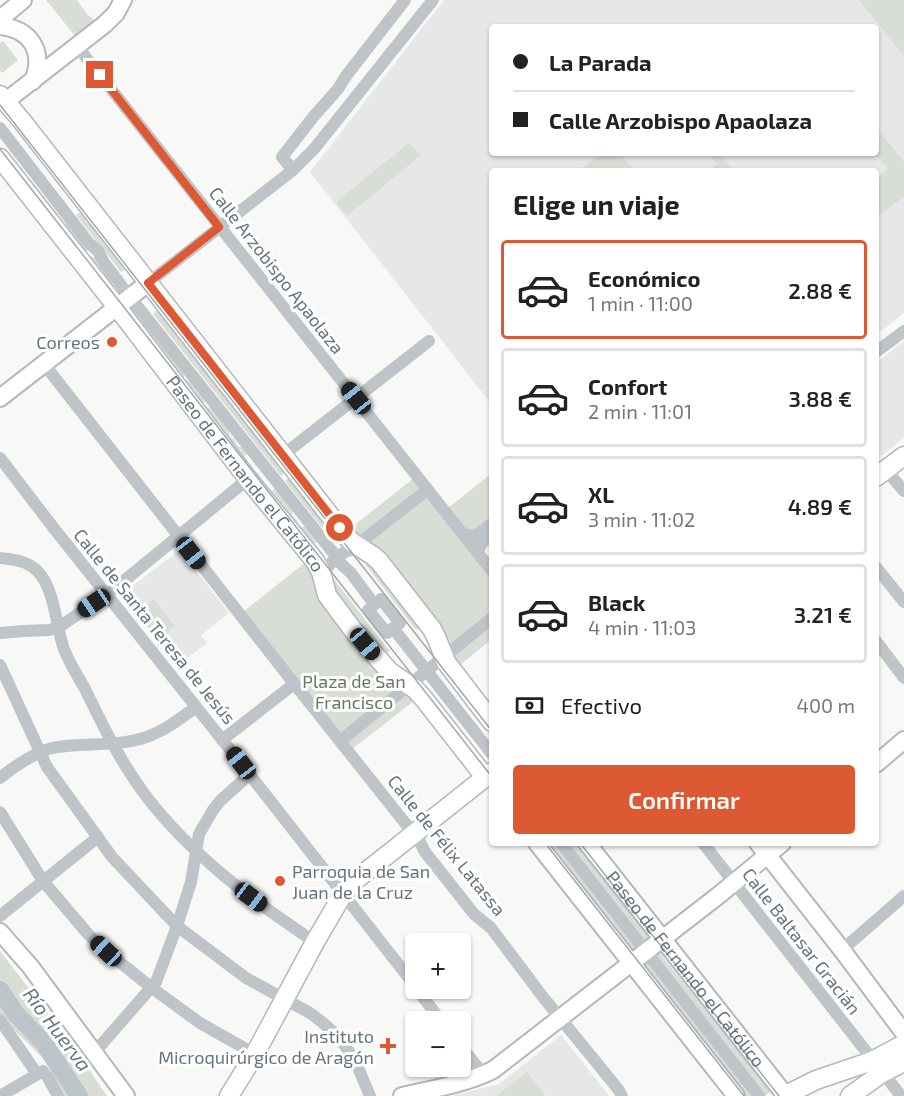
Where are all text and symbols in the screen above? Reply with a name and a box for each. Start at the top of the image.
text: La Parada [549,49,652,75]
route end [86,61,113,88]
text: Calle Arzobispo Apaolaza [549,107,812,133]
street label: Calle Arzobispo Apaolaza [205,182,349,358]
text: Elige un viaje [513,188,680,220]
icon: car [516,263,570,317]
text: Económico [588,265,700,291]
text: 2.88 € [788,277,852,303]
text: 1 min · 11:00 [588,291,693,315]
place label: Correos [36,331,100,353]
marker: Correos [105,335,119,349]
street label: Paseo de Fernando el Católico [162,371,330,575]
icon: car [516,371,570,425]
text: Confort [588,373,667,399]
car [338,378,374,418]
text: 3.88 € [788,385,852,411]
text: 2 min · 11:01 [588,399,692,423]
icon: car [516,479,570,533]
text: XL [588,481,614,507]
text: 4.89 € [788,493,852,519]
text: 3 min · 11:02 [588,507,695,531]
route start [326,514,353,541]
street label: Calle de Santa Teresa de Jesús [69,524,241,728]
car [173,533,209,573]
car [74,585,114,621]
icon: car [516,587,570,641]
text: Black [588,589,645,615]
text: 3.21 € [794,601,852,627]
text: 4 min · 11:03 [588,615,696,639]
car [347,624,383,664]
park label: Plaza de San Francisco [302,670,406,713]
icon: cash [513,689,546,722]
text: Efectivo [561,692,642,718]
text: 400 m [797,693,855,717]
car [223,743,259,783]
button: Confirmar [513,765,855,834]
street label: Calle de Félix Latassa [383,770,511,920]
place label: Parroquia de San Juan de la Cruz [292,860,430,903]
street label: Calle Baltasar Gracián [738,864,866,1018]
street label: Paseo de Fernando el Católico [602,866,770,1071]
marker: Parroquia de San Juan de la Cruz [273,874,287,888]
car [231,879,271,915]
car [87,932,125,970]
map controls [405,933,471,1077]
button: + [405,933,471,999]
water label: Río Huerva [19,982,97,1076]
button: − [405,1011,471,1077]
place label: Instituto Microquirúrgico de Aragón [158,1025,374,1068]
marker: Instituto Microquirúrgico de Aragón [379,1037,397,1055]

